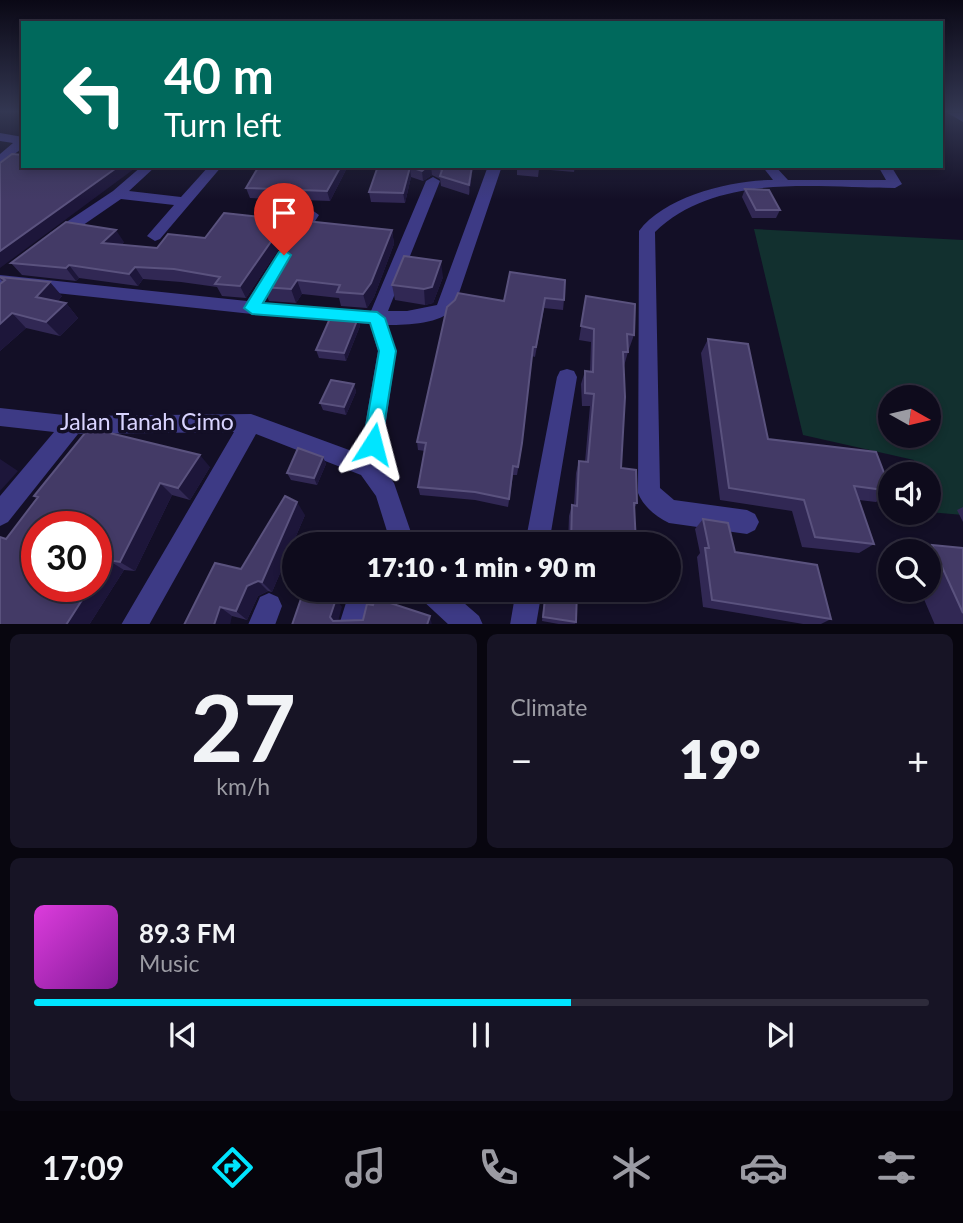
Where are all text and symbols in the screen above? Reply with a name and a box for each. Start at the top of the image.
text: 40 m [164,46,274,104]
icon: left [49,49,140,140]
text: Turn left [164,105,281,144]
pin [254,183,314,255]
icon: arrive [265,194,303,232]
north arrow [878,385,942,448]
map controls [878,385,941,602]
street label: Jalan Tanah Cimo [60,407,234,435]
position arrow [336,407,410,481]
button: sound [878,462,941,525]
speed limit sign: 30 [21,511,112,602]
button: search [878,539,941,602]
text: 17:10 · 1 min · 90 m [367,551,596,583]
text: 27 [190,672,296,781]
text: Climate [511,693,587,721]
text: 19° [679,728,761,790]
text: − [511,737,533,783]
text: + [907,737,929,783]
text: km/h [216,772,270,800]
text: 89.3 FM [139,917,236,949]
text: Music [139,949,199,977]
icon: previous [164,1016,202,1054]
icon: pause [462,1016,500,1054]
icon: next [761,1016,799,1054]
icon: directions [208,1143,257,1192]
icon: music [341,1143,390,1192]
icon: phone [474,1143,523,1192]
icon: climate [607,1143,656,1192]
icon: car [739,1143,788,1192]
icon: filters [872,1143,921,1192]
text: 17:09 [42,1148,124,1187]

